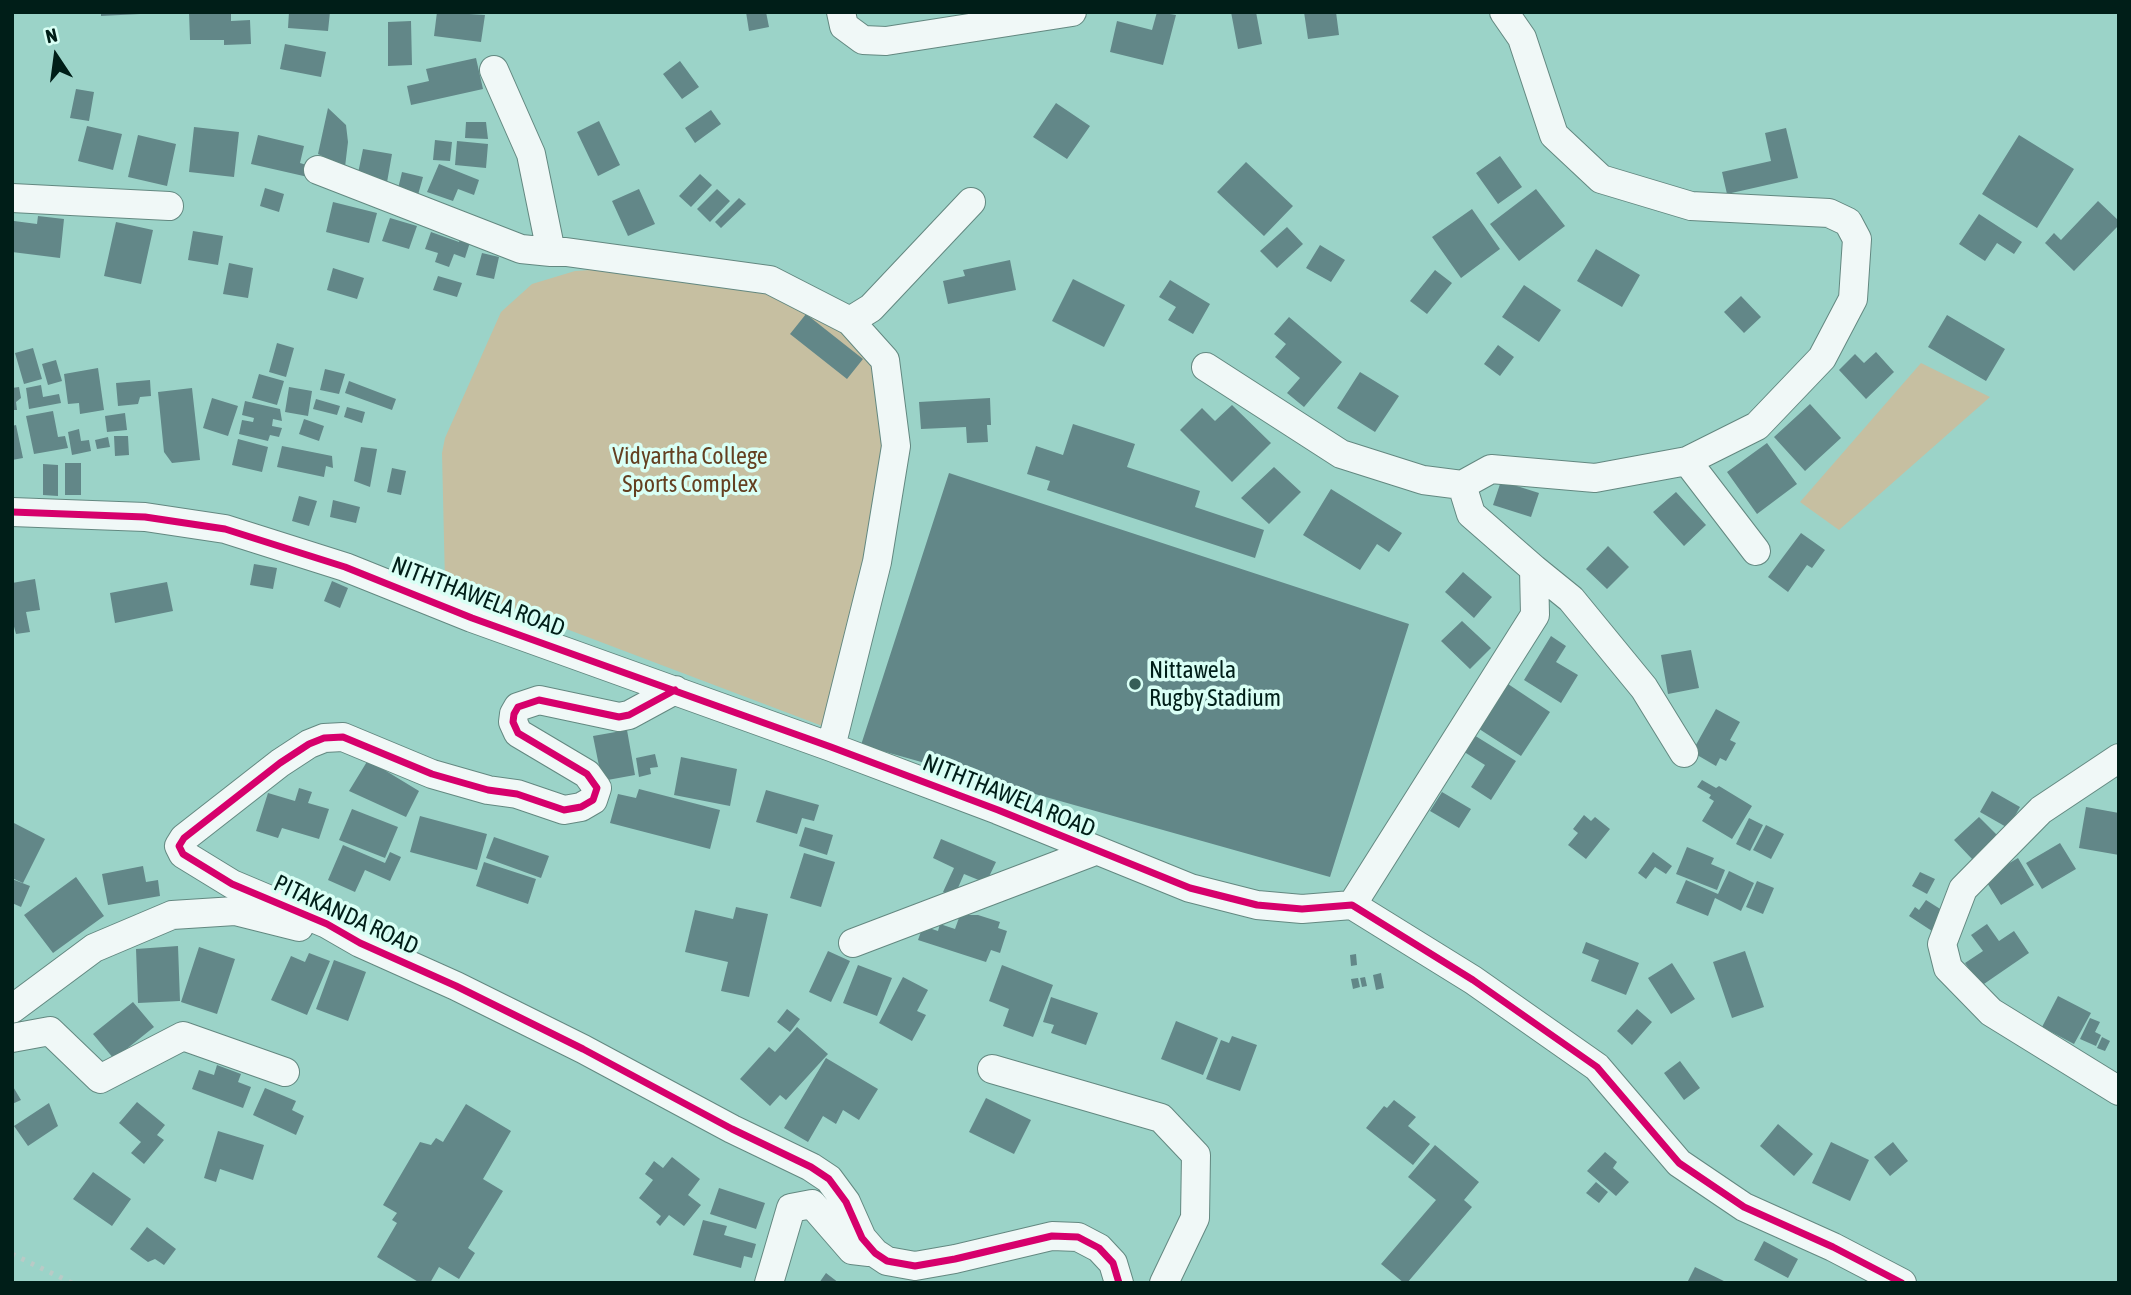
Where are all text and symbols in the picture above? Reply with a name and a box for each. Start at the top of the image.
north arrow [21,21,91,91]
text: N [43,24,59,48]
park label: Vidyartha College Sports Complex [612,442,768,498]
street label: NITHTHAWELA ROAD [387,551,569,643]
place label: Nittawela Rugby Stadium [1149,656,1281,712]
marker: Nittawela Rugby Stadium [1127,676,1143,692]
street label: NITHTHAWELA ROAD [919,748,1099,844]
street label: PITAKANDA ROAD [269,869,423,961]

